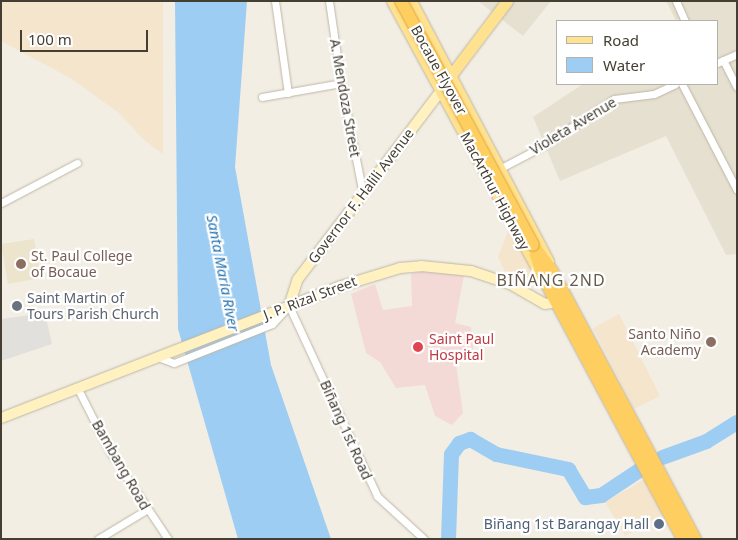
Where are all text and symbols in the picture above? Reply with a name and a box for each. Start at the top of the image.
scale bar [22,20,150,52]
legend [556,20,718,85]
street label: Bocaue Flyover [408,22,470,118]
text: 100 m [28,29,72,49]
text: Road [603,30,639,50]
street label: A. Mendoza Street [326,38,364,158]
text: Water [603,55,645,75]
street label: Violeta Avenue [527,94,619,158]
street label: Governor F. Halili Avenue [305,125,417,267]
street label: MacArthur Highway [457,129,533,253]
water label: Santa Maria River [203,213,243,333]
place label: St. Paul College of Bocaue [31,248,132,280]
marker: St. Paul College of Bocaue [15,258,27,270]
district label: BIÑANG 2ND [495,270,607,290]
street label: J. P. Rizal Street [261,273,359,323]
place label: Saint Martin of Tours Parish Church [27,290,159,322]
marker: Saint Martin of Tours Parish Church [11,300,23,312]
place label: Santo Niño Academy [628,326,701,358]
place label: Saint Paul Hospital [429,331,494,364]
marker: Santo Niño Academy [705,336,717,348]
marker: Saint Paul Hospital [411,340,425,354]
street label: Biñang 1st Road [317,378,375,482]
street label: Bambang Road [88,417,154,513]
place label: Biñang 1st Barangay Hall [484,516,649,532]
marker: Biñang 1st Barangay Hall [653,518,665,530]

